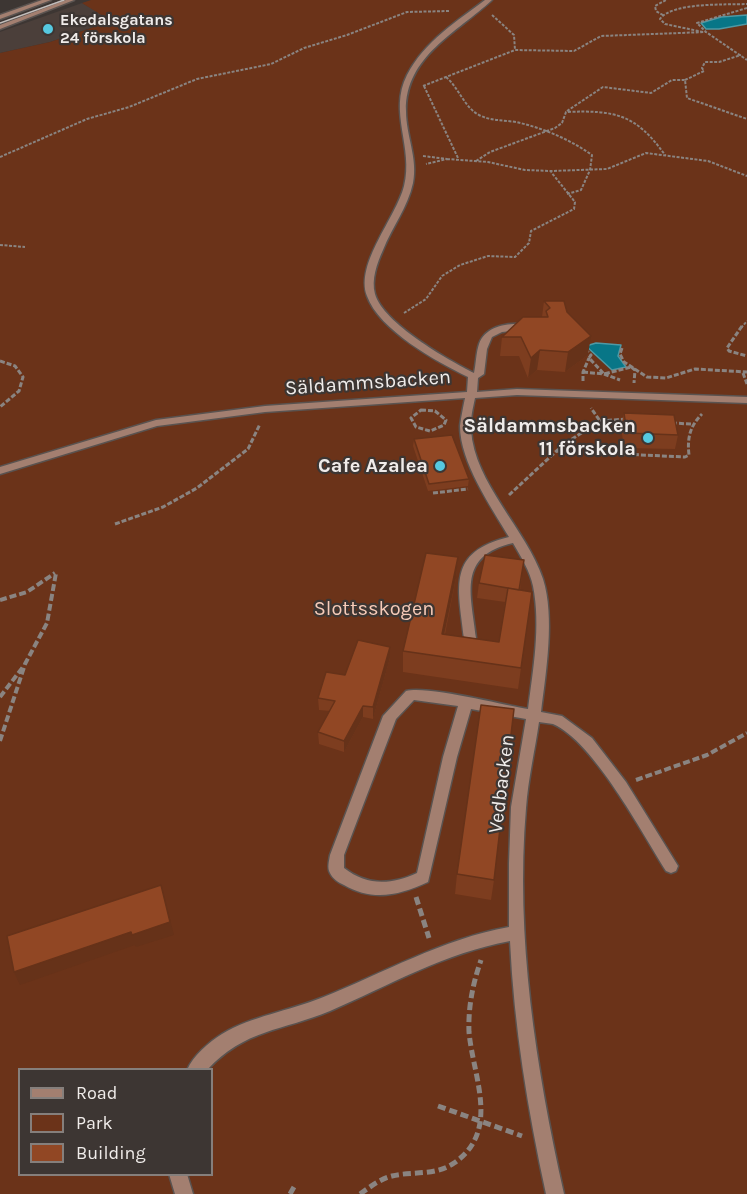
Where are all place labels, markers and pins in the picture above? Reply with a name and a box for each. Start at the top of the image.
place label: Ekedalsgatans 24 förskola [60,10,173,48]
marker: Ekedalsgatans 24 förskola [41,22,55,36]
place label: Säldammsbacken 11 förskola [464,414,636,461]
marker: Säldammsbacken 11 förskola [641,431,655,445]
place label: Cafe Azalea [318,454,428,478]
marker: Cafe Azalea [433,459,447,473]

